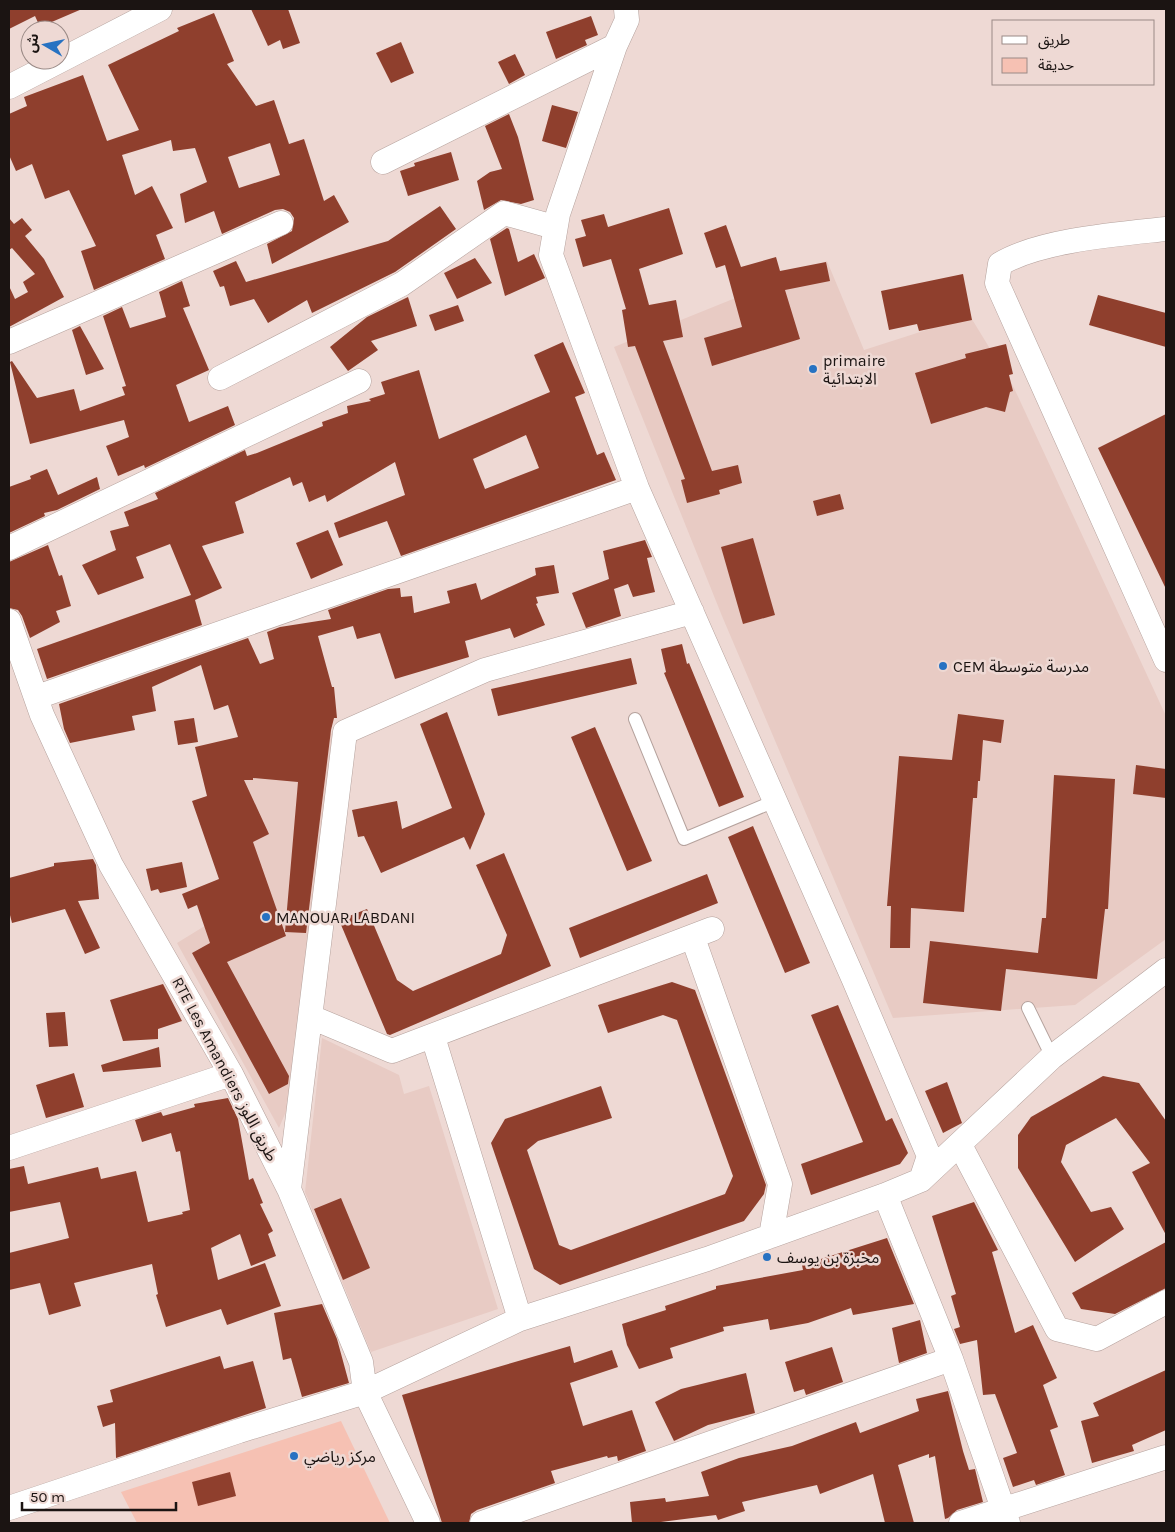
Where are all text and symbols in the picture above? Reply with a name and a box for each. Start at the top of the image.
north arrow [20,20,70,70]
legend [992,20,1155,85]
text: طريق [1038,31,1070,50]
text: ش [23,32,43,54]
text: حديقة [1038,56,1074,74]
place label: primaire الابتدائية [823,351,885,388]
marker: primaire الابتدائية [807,363,819,375]
place label: CEM مدرسة متوسطة [953,657,1089,676]
marker: CEM مدرسة متوسطة [937,660,949,672]
place label: MANOUAR LABDANI [276,908,415,927]
marker: MANOUAR LABDANI [260,911,272,923]
street label: RTE Les Amandiers طريق اللوز [167,974,282,1165]
place label: مخبزة بن یوسف [777,1248,879,1267]
marker: مخبزة بن یوسف [761,1251,773,1263]
place label: مركز رياضي [304,1447,376,1468]
marker: مركز رياضي [288,1450,300,1462]
scale bar [22,1480,176,1512]
text: 50 m [30,1488,65,1506]

